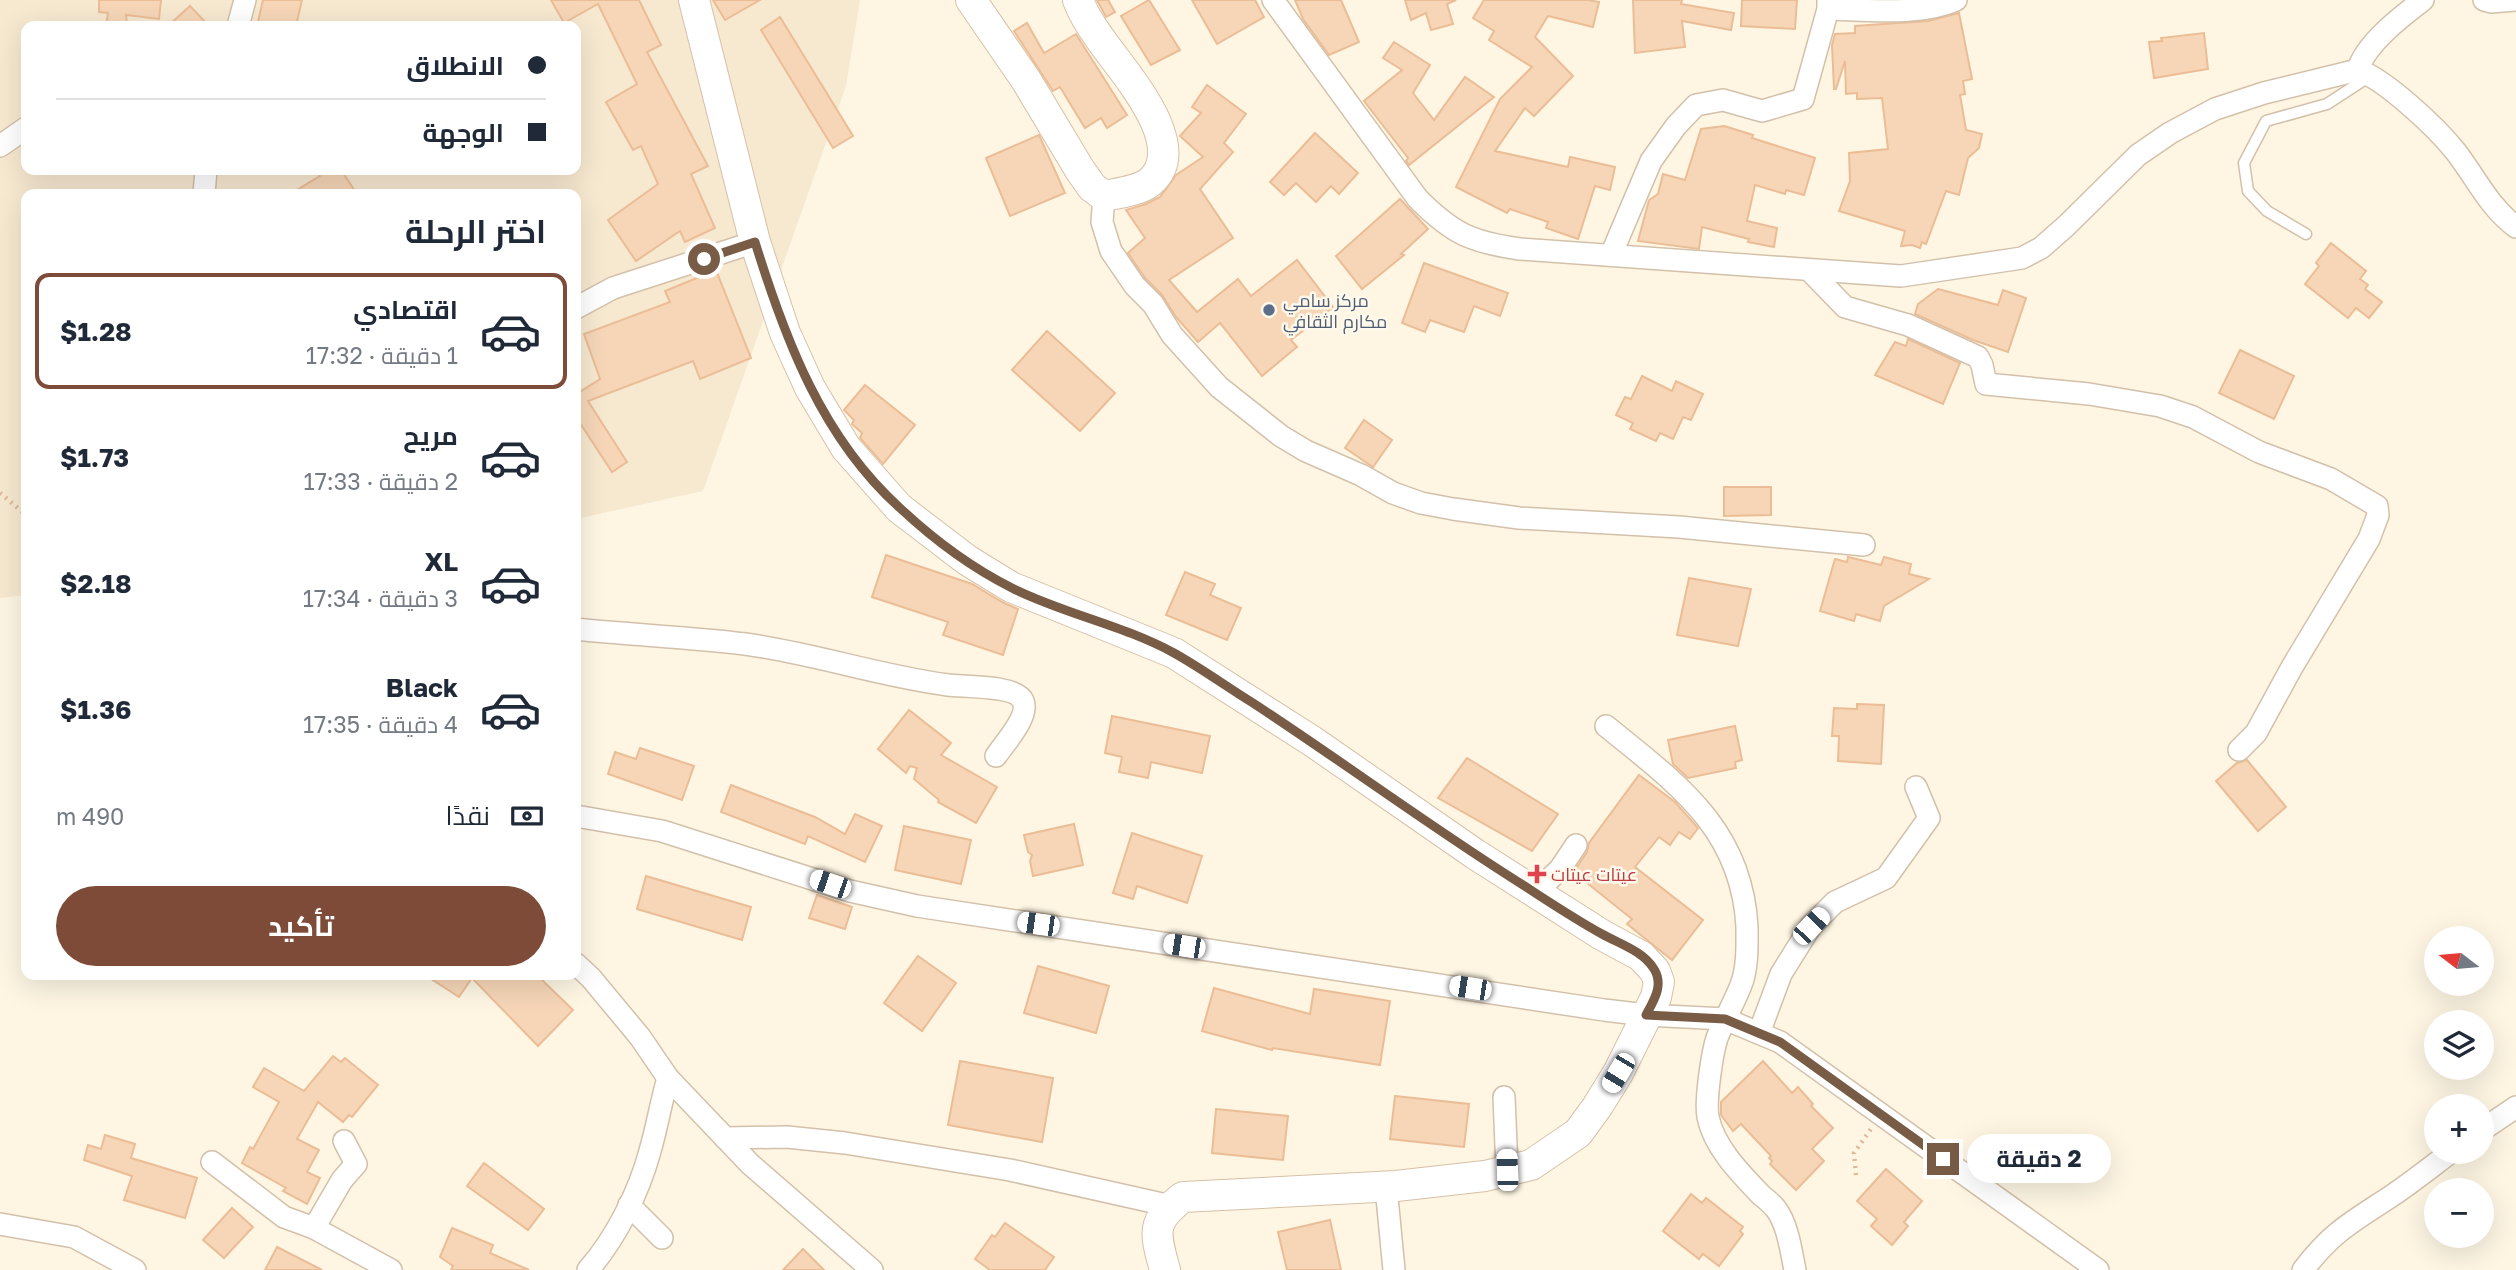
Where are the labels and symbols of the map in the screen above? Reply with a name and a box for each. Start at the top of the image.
route start [688,243,720,275]
place label: مركز سامي مكارم الثقافي [1283,289,1387,336]
marker: مركز سامي مكارم الثقافي [1261,302,1277,318]
place label: عيتات عيتات [1551,863,1637,885]
marker: عيتات عيتات [1529,866,1545,882]
car [807,867,854,901]
car [1789,904,1834,948]
car [1016,911,1061,937]
north arrow [2424,926,2494,996]
car [1162,932,1207,960]
car [1448,974,1493,1002]
car [1599,1050,1638,1096]
callout: 2 دقيقة [1968,1134,2111,1184]
route end [1927,1143,1959,1175]
car [1496,1149,1519,1191]

